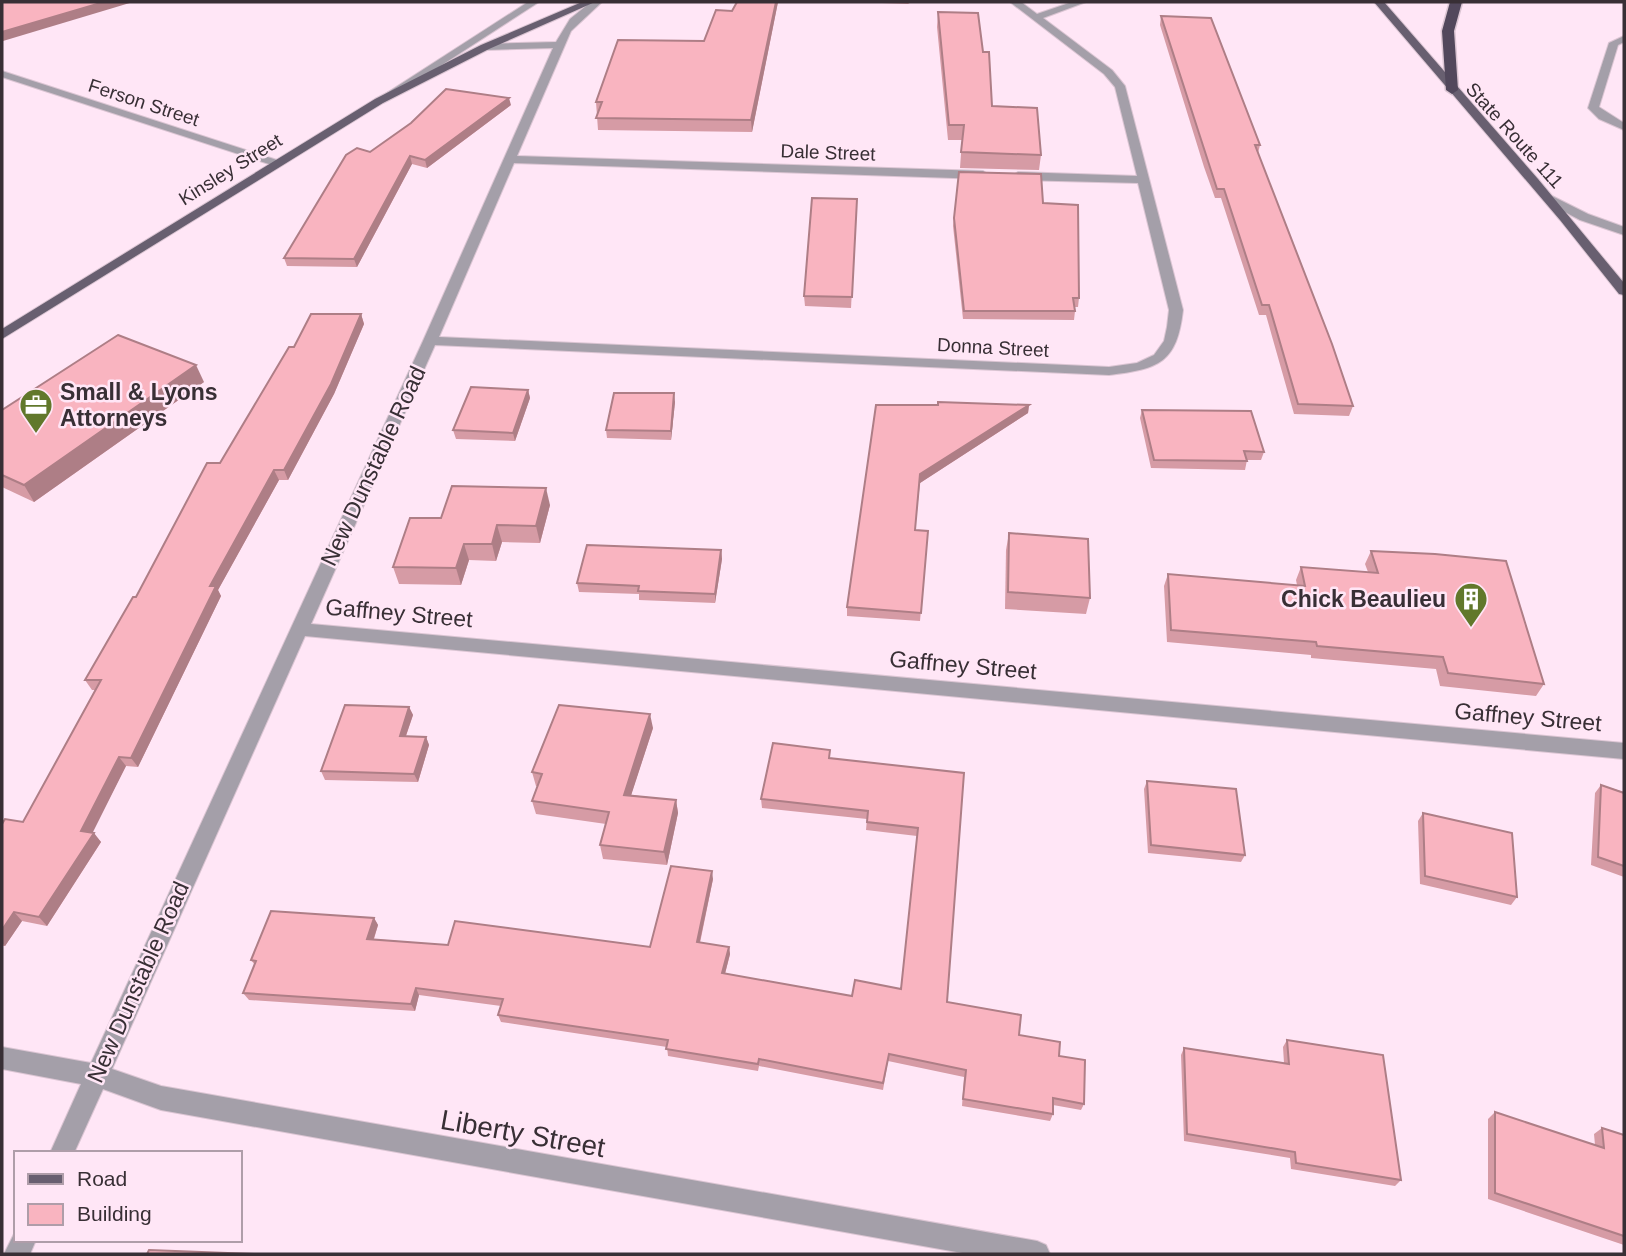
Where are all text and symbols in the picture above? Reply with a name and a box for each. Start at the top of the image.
street label: Ferson Street [86,75,203,130]
street label: State Route 111 [1462,78,1567,192]
street label: Kinsley Street [175,129,286,209]
street label: Dale Street [780,140,877,165]
street label: Donna Street [937,334,1050,361]
street label: New Dunstable Road [315,362,431,570]
place label: Small & Lyons Attorneys [60,379,218,431]
office icon: Small & Lyons Attorneys [17,386,55,435]
building icon: Chick Beaulieu [1452,580,1490,629]
place label: Chick Beaulieu [1281,586,1446,612]
street label: Gaffney Street [324,594,474,632]
street label: Gaffney Street [888,646,1038,684]
street label: Gaffney Street [1453,698,1603,736]
street label: New Dunstable Road [82,877,194,1087]
street label: Liberty Street [438,1104,608,1163]
legend [14,1151,242,1242]
text: Road [77,1167,127,1190]
text: Building [77,1202,152,1225]

